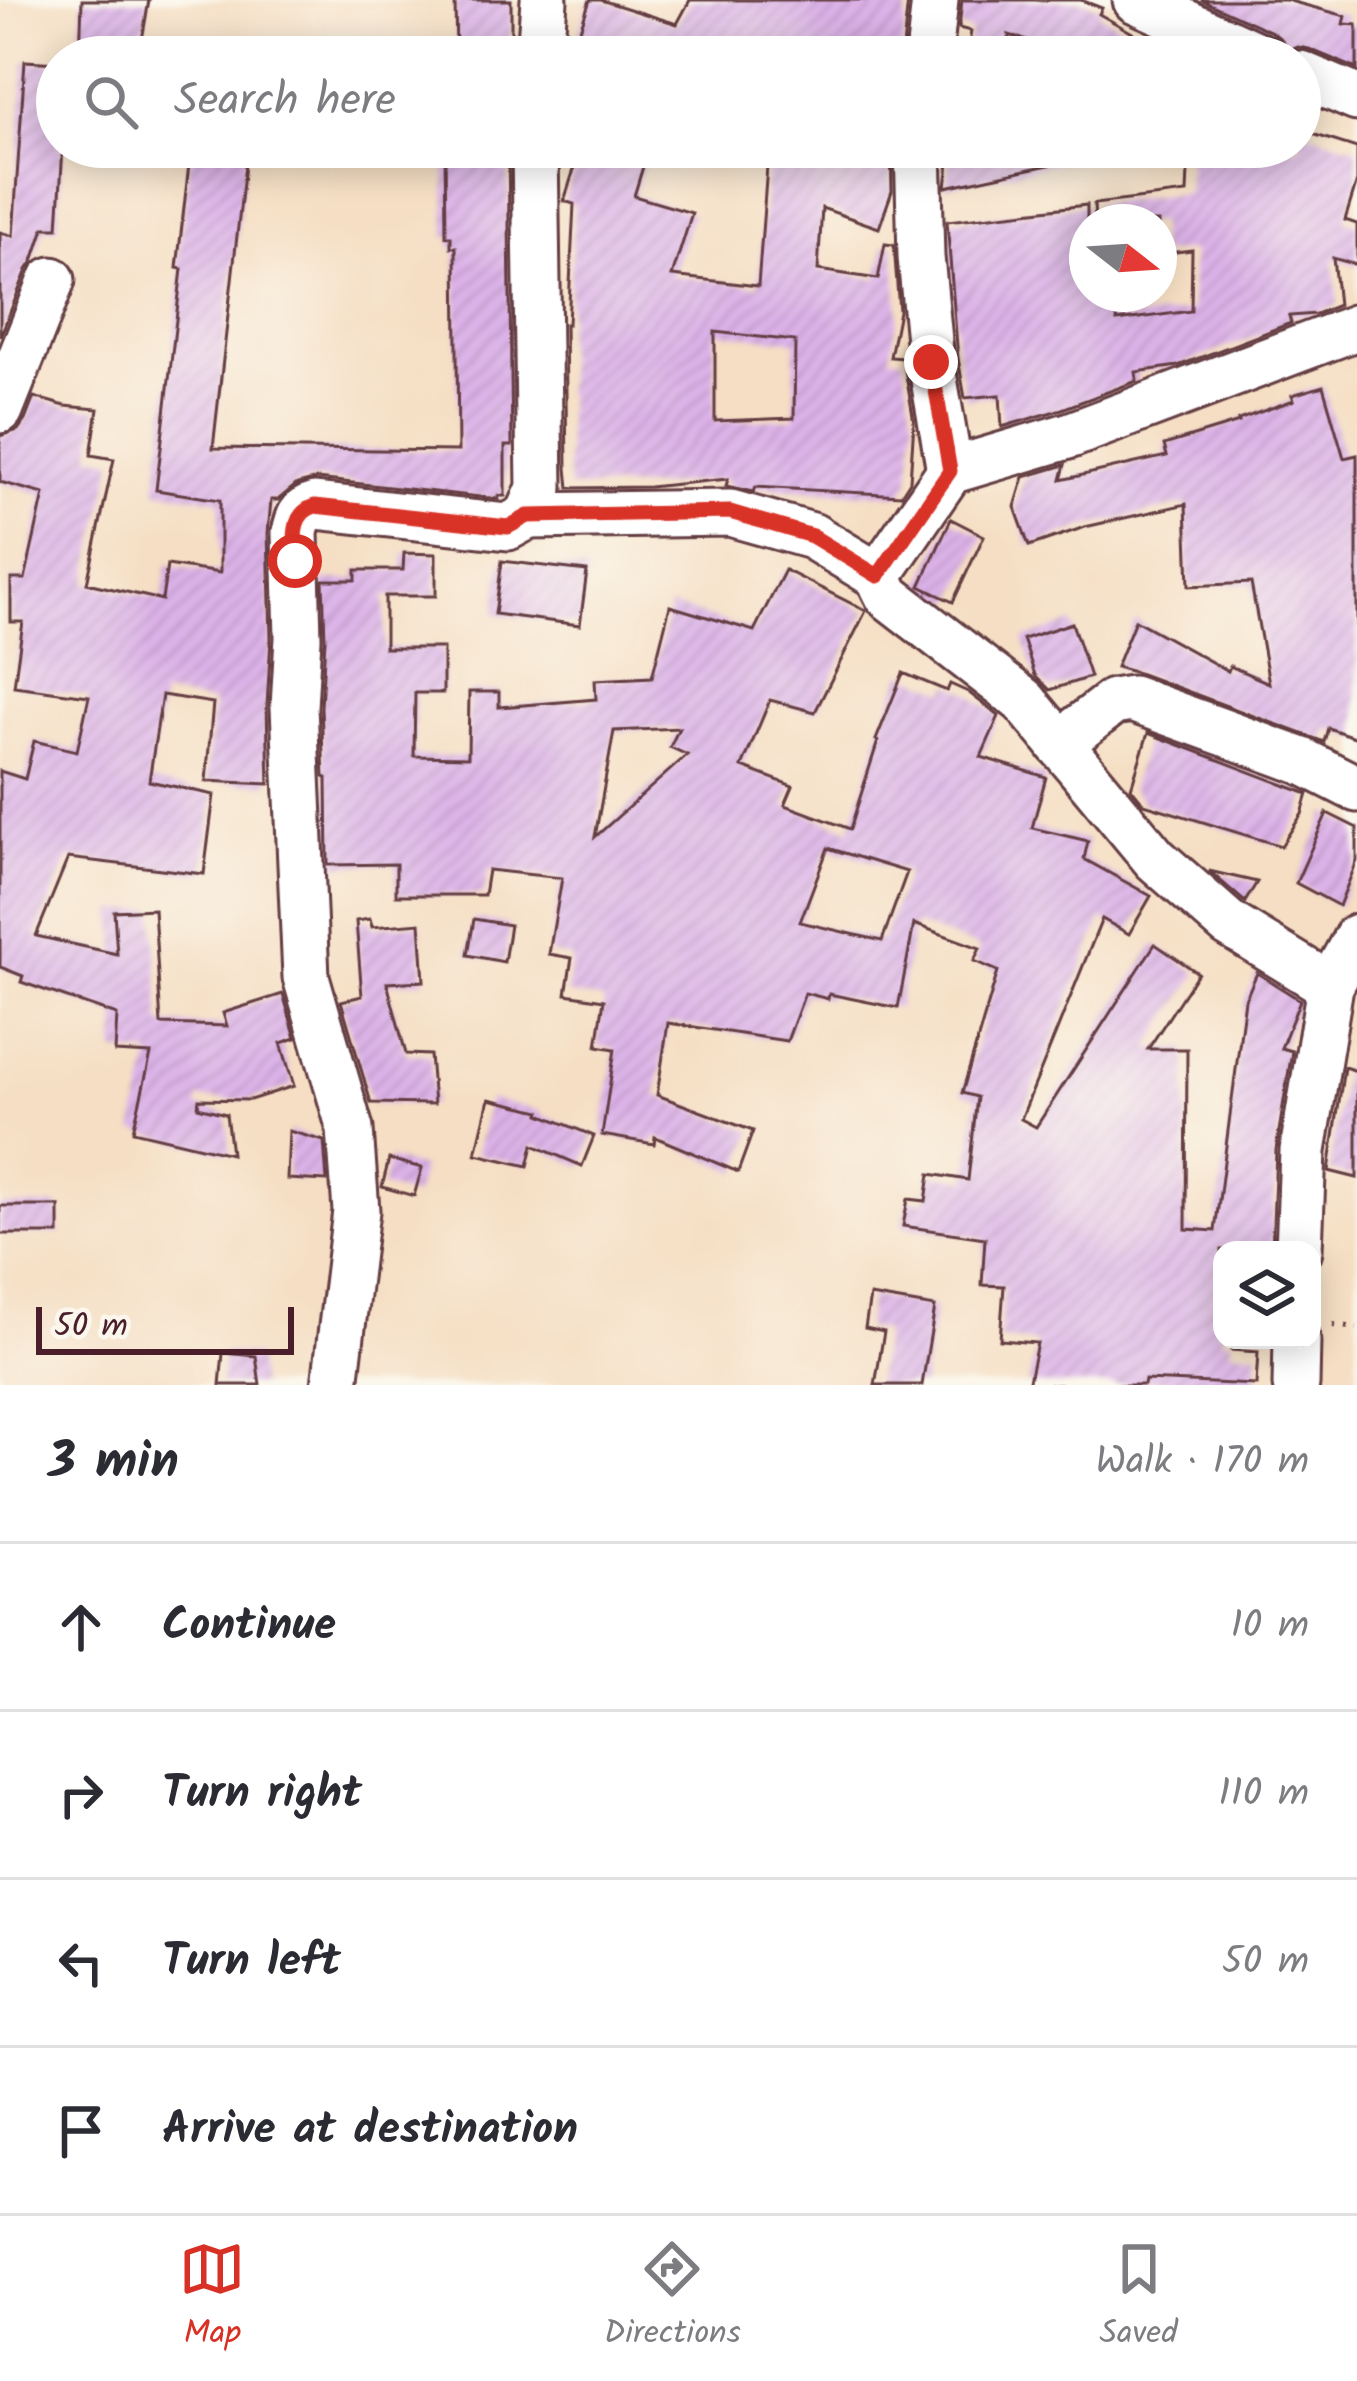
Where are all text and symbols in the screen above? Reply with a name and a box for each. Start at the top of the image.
search box [36,36,1321,168]
text: Search here [174,66,396,138]
icon: search [78,69,144,135]
north arrow [1069,204,1177,312]
route end [904,335,958,389]
route start [268,534,322,588]
map controls [1213,1241,1321,1349]
button: layers [1213,1241,1321,1349]
scale bar [36,1301,294,1354]
text: 50 m [54,1301,128,1354]
text: 3 min [48,1423,179,1504]
text: Walk · 170 m [1095,1432,1309,1494]
text: Continue [162,1591,336,1663]
icon: ahead [48,1594,114,1660]
text: 10 m [1231,1596,1309,1658]
text: Turn right [162,1759,362,1831]
icon: right [48,1762,114,1828]
text: 110 m [1218,1764,1309,1826]
text: Turn left [162,1927,341,1999]
icon: left [48,1930,114,1996]
text: 50 m [1222,1932,1309,1994]
text: Arrive at destination [162,2095,578,2167]
icon: arrive [48,2098,114,2164]
tab: Map [179,2236,245,2361]
tab: Directions [604,2236,741,2361]
tab: Saved [1099,2236,1178,2361]

